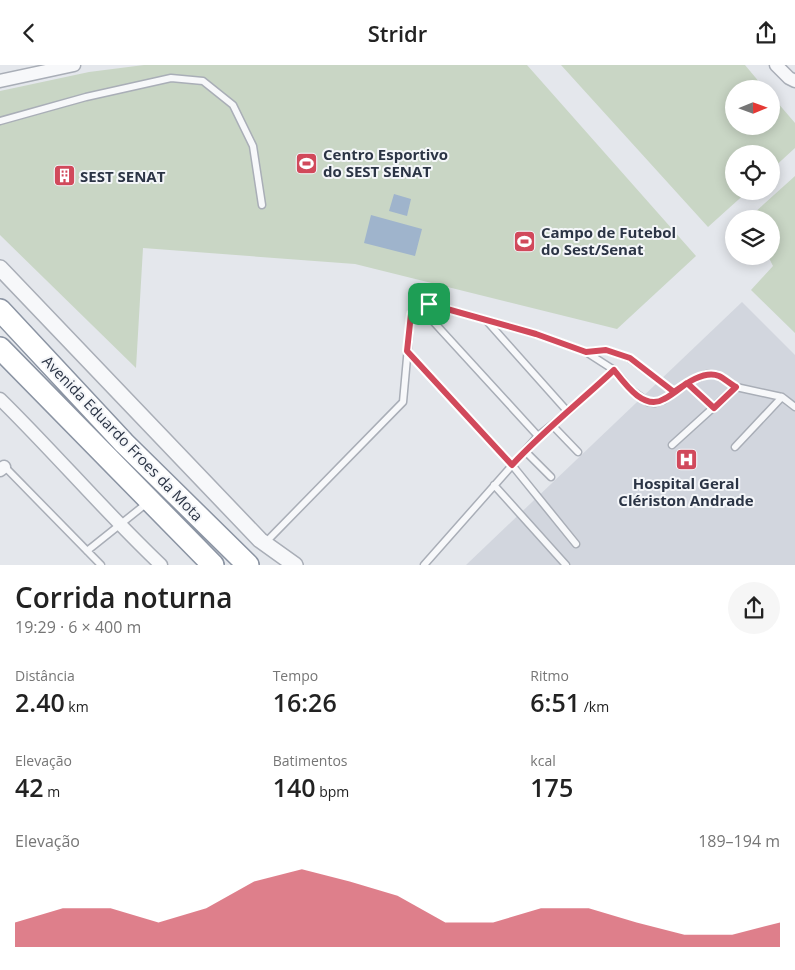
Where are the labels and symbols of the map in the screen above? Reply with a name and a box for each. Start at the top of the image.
north arrow [725,80,780,135]
place label: Centro Esportivo do SEST SENAT [323,144,448,181]
sports icon: Centro Esportivo do SEST SENAT [295,151,319,175]
building icon: SEST SENAT [52,164,76,188]
place label: SEST SENAT [80,166,166,186]
place label: Campo de Futebol do Sest/Senat [541,222,676,259]
sports icon: Campo de Futebol do Sest/Senat [513,229,537,253]
pin [408,283,450,325]
street label: Avenida Eduardo Froes da Mota [38,351,208,525]
hospital icon: Hospital Geral Clériston Andrade [674,448,698,472]
place label: Hospital Geral Clériston Andrade [618,473,754,510]

